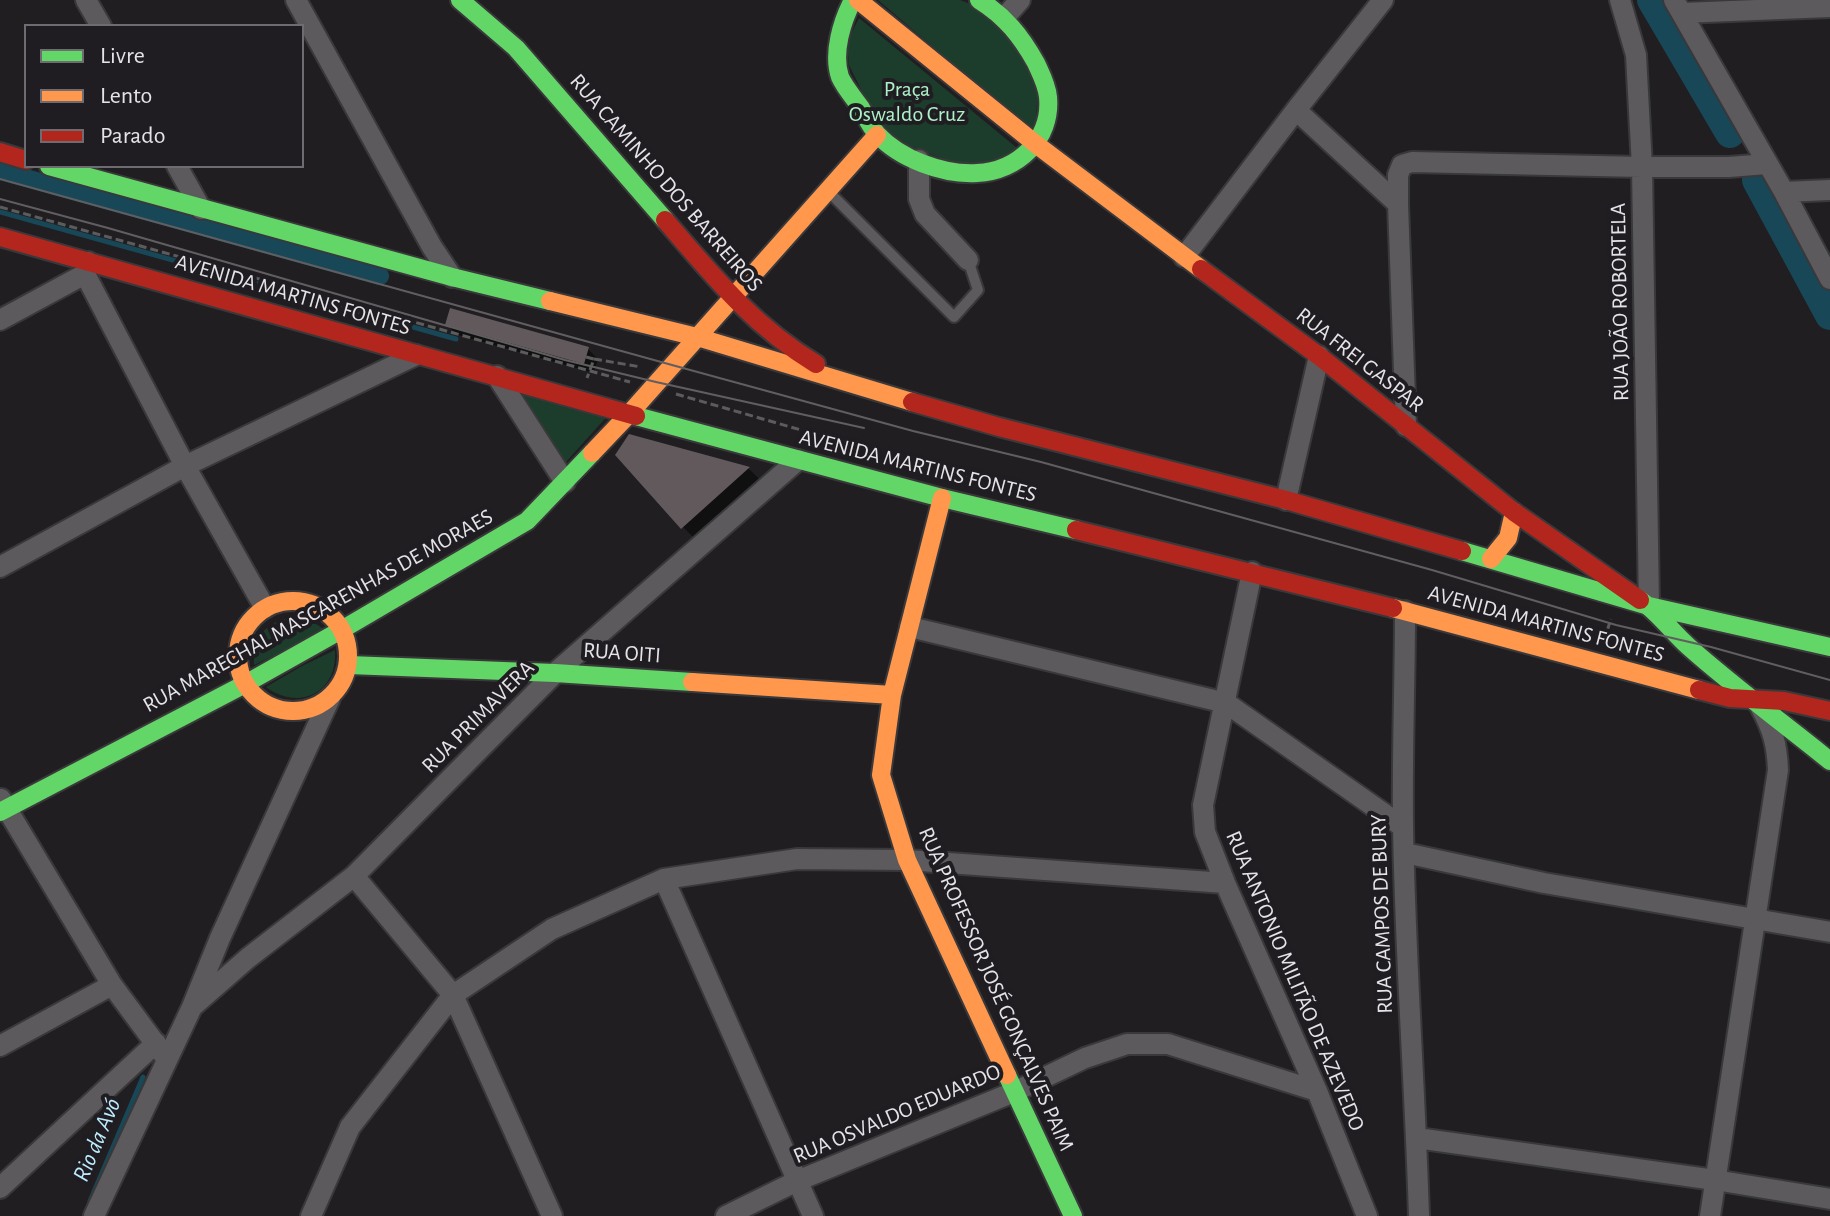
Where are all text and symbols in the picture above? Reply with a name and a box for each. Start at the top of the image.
legend [24,24,304,168]
text: Livre [100,44,145,68]
street label: RUA CAMINHO DOS BARREIROS [564,69,768,297]
park label: Praça Oswaldo Cruz [849,76,965,128]
text: Lento [100,84,152,108]
text: Parado [100,124,166,148]
street label: RUA JOÃO ROBORTELA [1605,203,1635,401]
street label: AVENIDA MARTINS FONTES [172,249,414,341]
street label: RUA FREI GASPAR [1291,302,1429,418]
street label: AVENIDA MARTINS FONTES [797,424,1039,508]
street label: RUA MARECHAL MASCARENHAS DE MORAES [138,503,498,719]
street label: AVENIDA MARTINS FONTES [1425,580,1667,668]
street label: RUA OITI [582,637,662,669]
street label: RUA PRIMAVERA [416,655,540,779]
street label: RUA CAMPOS DE BURY [1365,814,1399,1014]
street label: RUA PROFESSOR JOSÉ GONÇALVES PAIM [912,823,1080,1155]
street label: RUA ANTONIO MILITÃO DE AZEVEDO [1220,827,1370,1135]
street label: RUA OSVALDO EDUARDO [789,1058,1005,1170]
water label: Rio da Avó [67,1094,127,1186]

